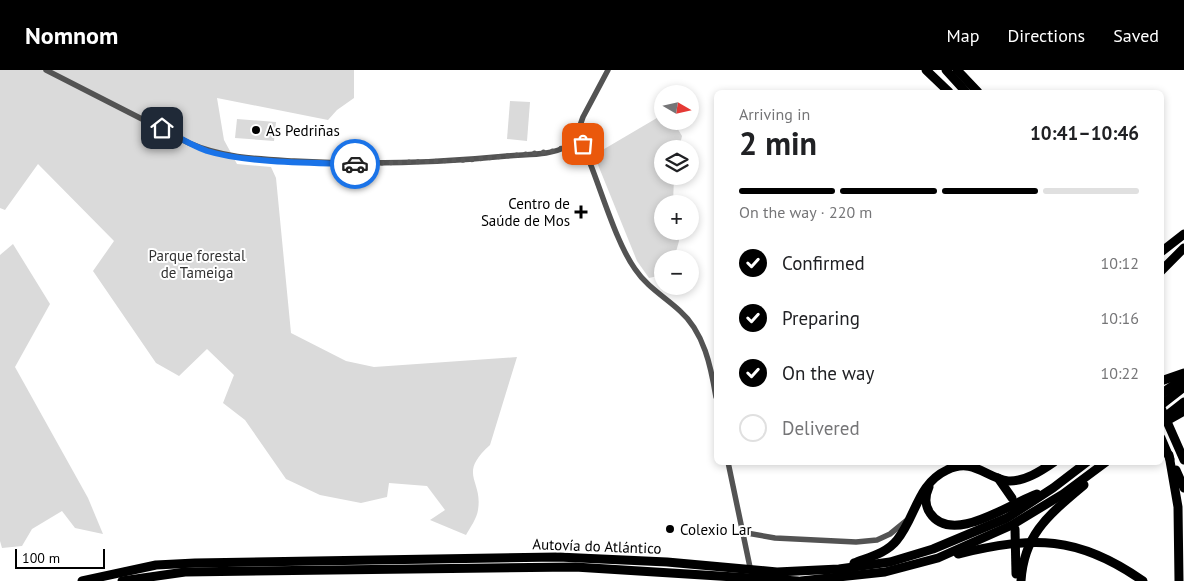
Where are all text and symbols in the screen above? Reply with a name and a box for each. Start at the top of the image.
text: Nomnom [25,20,118,51]
text: Map [947,24,979,47]
text: Directions [1007,24,1085,47]
text: Saved [1113,24,1159,47]
north arrow [654,85,699,130]
map controls [654,85,699,295]
text: Arriving in [739,104,810,124]
pin [141,107,183,149]
icon: home [148,114,176,142]
place label: As Pedriñas [266,121,340,140]
text: 10:41–10:46 [1030,121,1139,145]
text: 2 min [739,122,817,164]
pin [562,123,604,165]
marker: As Pedriñas [250,124,262,136]
icon: bag [569,130,597,158]
courier [330,139,380,189]
button: layers [654,140,699,185]
icon: car [341,150,369,178]
place label: Centro de Saúde de Mos [481,194,570,230]
button: + [654,195,699,240]
text: On the way · 220 m [739,202,872,222]
marker: Centro de Saúde de Mos [574,205,588,219]
park label: Parque forestal de Tameiga [149,246,246,282]
icon: check [739,249,767,277]
button: − [654,250,699,295]
text: Confirmed [782,251,865,275]
text: 10:12 [1101,253,1139,273]
icon: check [739,304,767,332]
text: Preparing [782,306,860,330]
text: 10:16 [1101,308,1139,328]
icon: check [739,359,767,387]
text: On the way [782,361,874,385]
text: 10:22 [1101,363,1139,383]
text: Delivered [782,416,860,440]
place label: Colexio Lar [680,520,752,539]
marker: Colexio Lar [664,523,676,535]
street label: Autovía do Atlántico [532,534,662,558]
scale bar [15,546,105,569]
text: 100 m [22,549,60,567]

